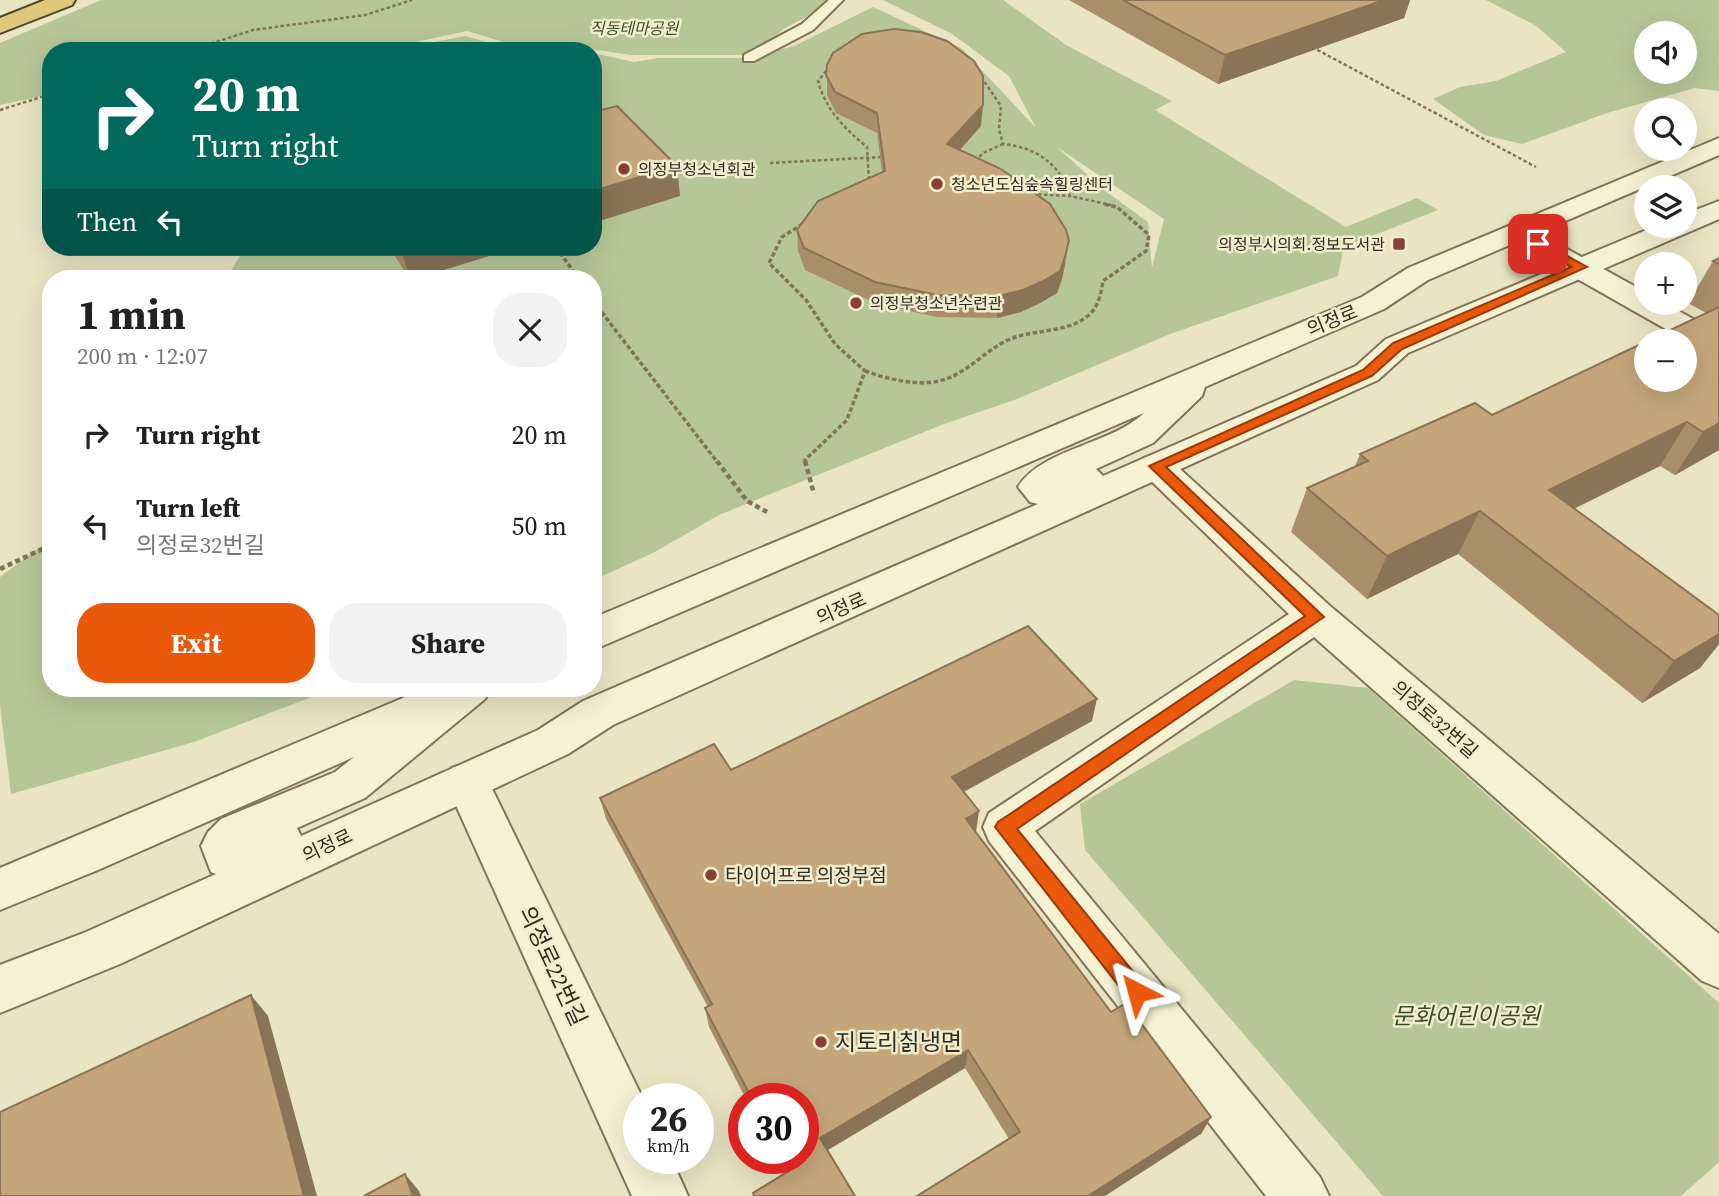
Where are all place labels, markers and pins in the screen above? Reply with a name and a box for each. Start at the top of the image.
place label: 의정부청소년회관 [638,158,756,180]
marker: 의정부청소년회관 [616,161,632,177]
place label: 청소년도심숲속힐링센터 [951,173,1113,195]
marker: 청소년도심숲속힐링센터 [929,176,945,192]
pin [1508,214,1568,274]
place label: 의정부시의회.정보도서관 [1218,233,1385,255]
marker: 의정부시의회.정보도서관 [1391,236,1407,252]
place label: 의정부청소년수련관 [870,292,1003,314]
marker: 의정부청소년수련관 [848,295,864,311]
place label: 타이어프로 의정부점 [725,862,887,888]
marker: 타이어프로 의정부점 [703,867,719,883]
place label: 지토리칡냉면 [835,1026,962,1058]
marker: 지토리칡냉면 [813,1034,829,1050]

